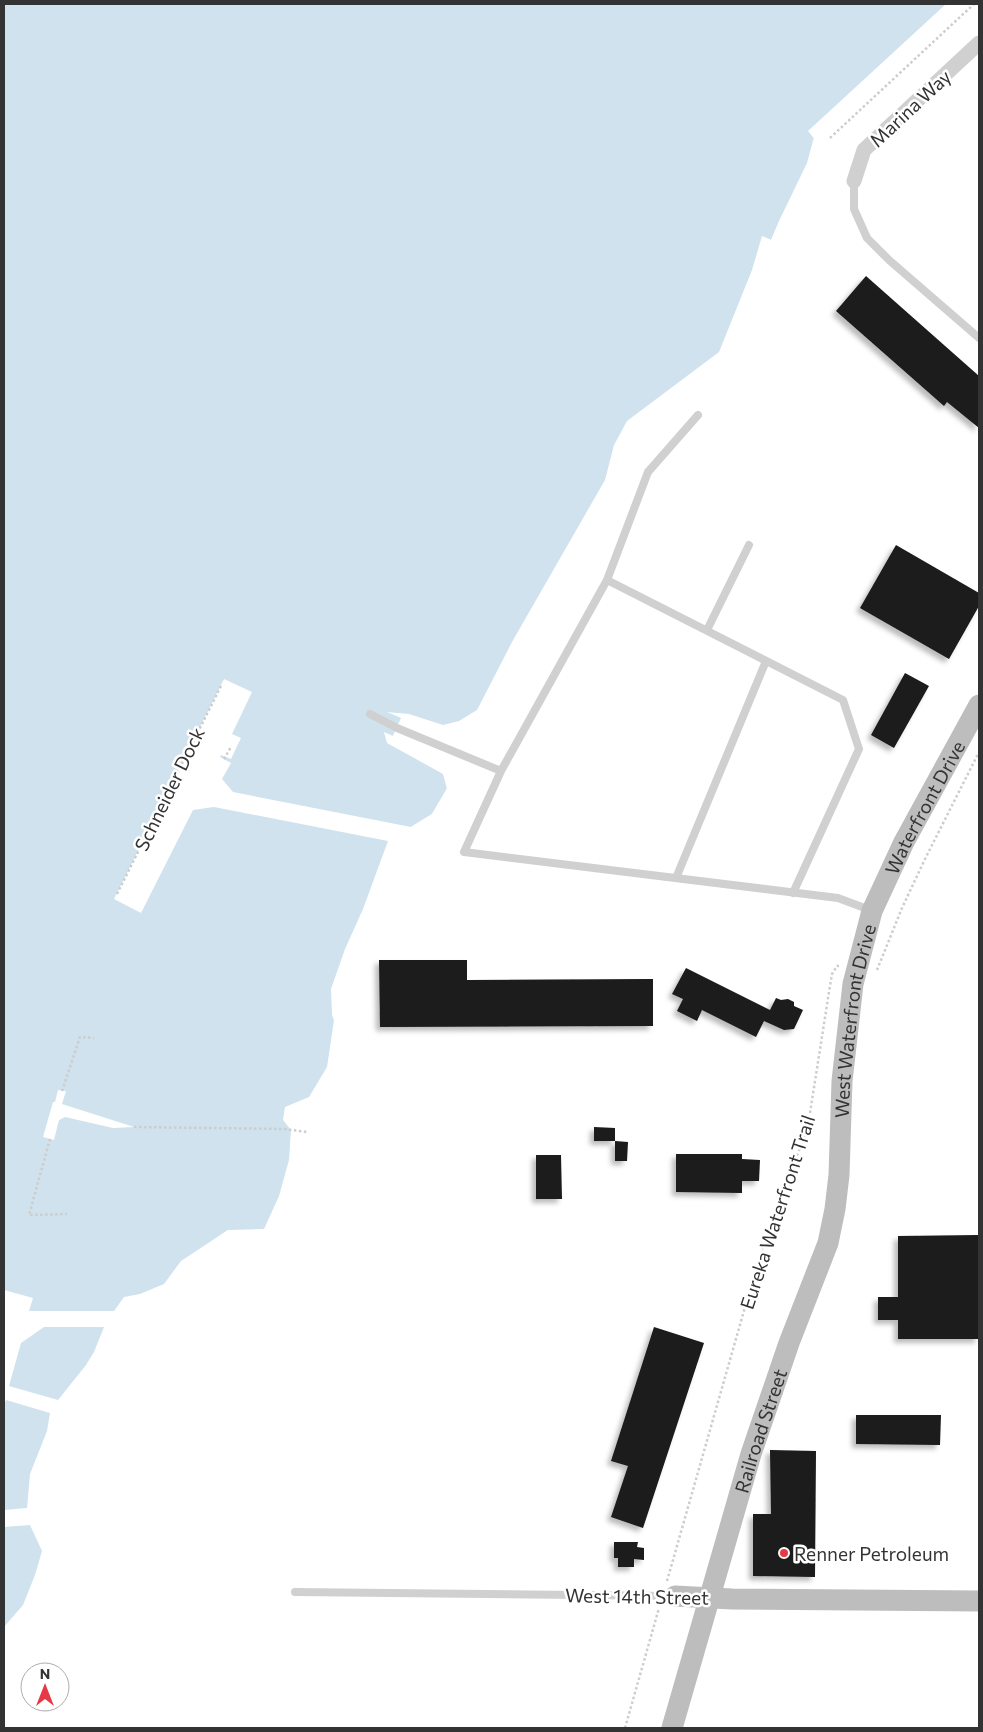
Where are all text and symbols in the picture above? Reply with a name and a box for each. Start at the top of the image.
street label: Marina Way [865,64,956,151]
street label: Schneider Dock [129,724,209,854]
street label: Waterfront Drive [879,736,969,878]
street label: West Waterfront Drive [829,921,880,1118]
street label: Eureka Waterfront Trail [735,1112,819,1312]
street label: Railroad Street [729,1365,791,1495]
place label: Renner Petroleum [794,1542,949,1565]
marker: Renner Petroleum [778,1547,790,1559]
street label: West 14th Street [565,1583,709,1609]
north arrow [20,1662,70,1712]
text: N [40,1665,50,1682]

